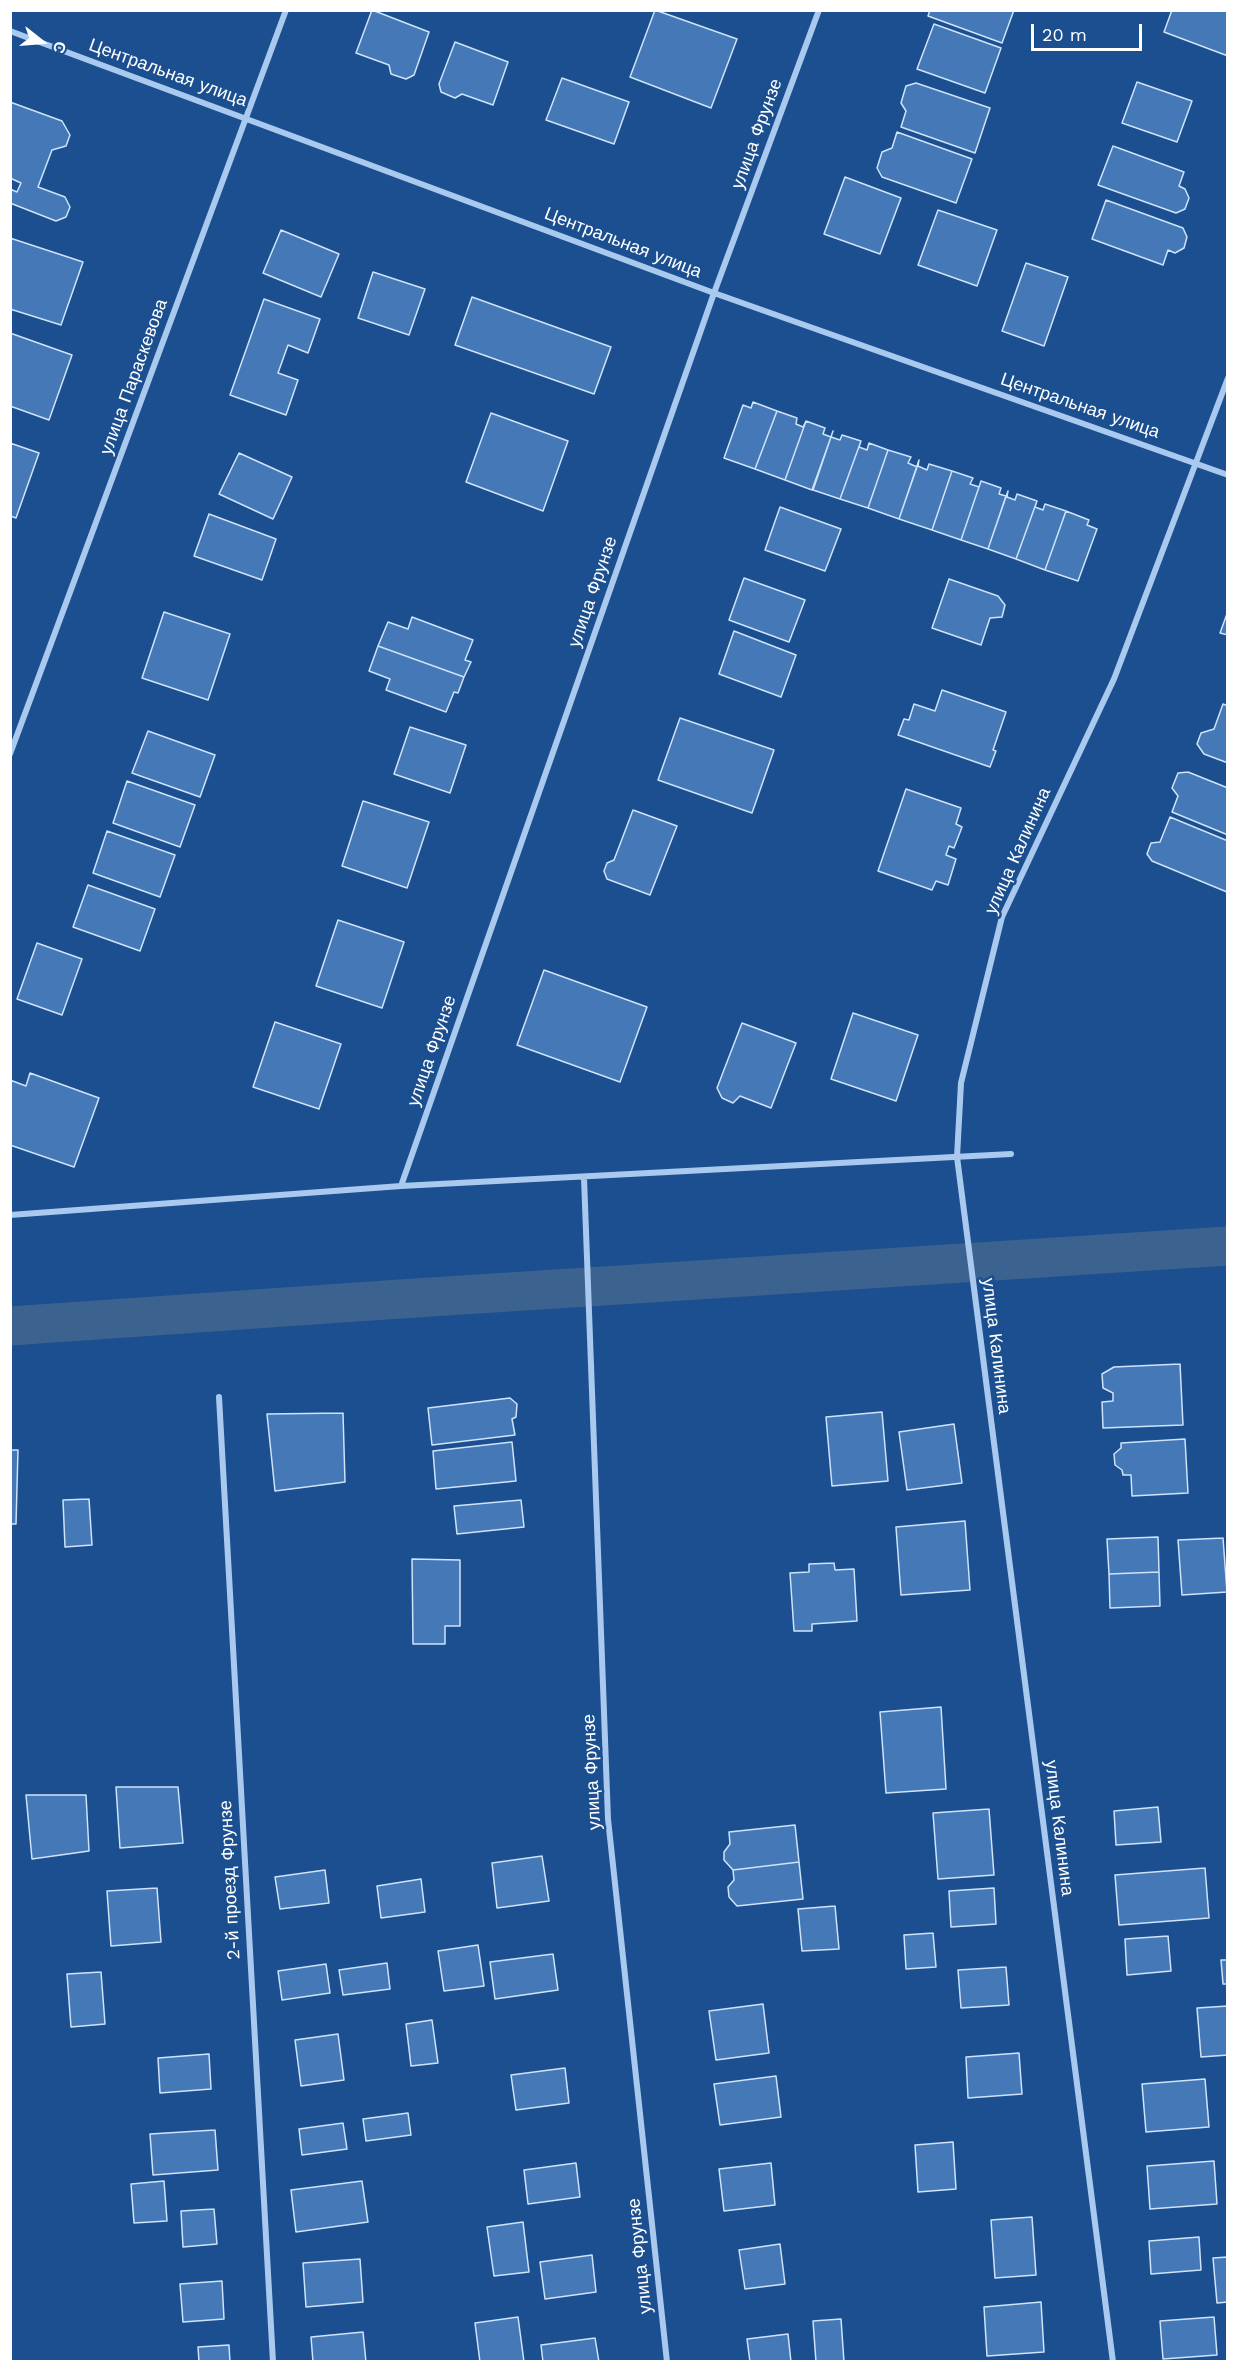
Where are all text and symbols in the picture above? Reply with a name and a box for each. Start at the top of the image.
north arrow [12,12,72,72]
scale bar [1034,12,1145,50]
text: 20 m [1042,24,1087,45]
street label: Центральная улица [86,34,250,112]
text: С [49,39,70,56]
street label: улица Фрунзе [727,76,787,192]
street label: Центральная улица [541,203,705,283]
street label: улица Параскевова [96,296,172,458]
street label: Центральная улица [998,369,1162,443]
street label: улица Фрунзе [564,534,622,650]
street label: улица Калинина [980,784,1056,918]
street label: улица Фрунзе [403,993,461,1109]
street label: улица Калинина [977,1277,1015,1415]
street label: улица Фрунзе [578,1713,606,1831]
street label: улица Калинина [1040,1759,1078,1897]
street label: 2-й проезд Фрунзе [215,1800,245,1960]
street label: улица Фрунзе [623,2197,657,2315]

